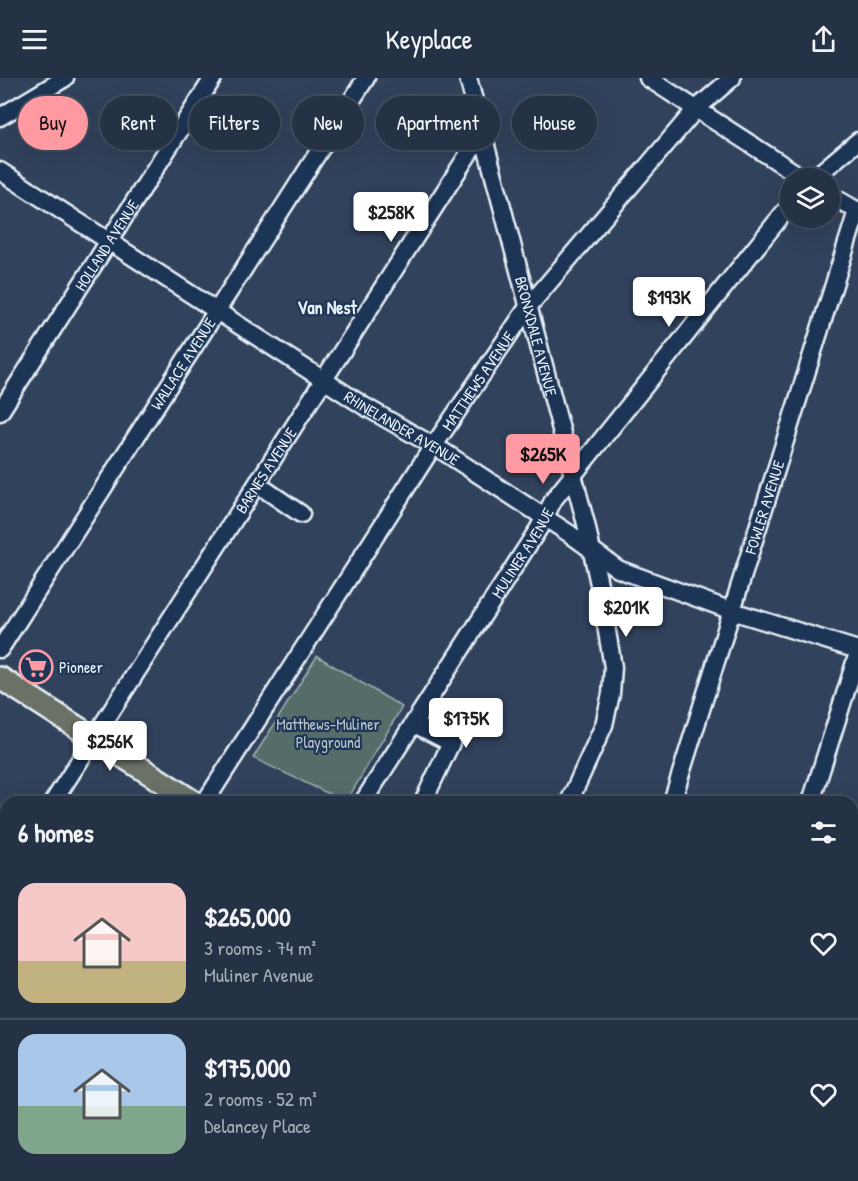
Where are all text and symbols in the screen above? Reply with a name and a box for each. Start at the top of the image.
text: Keyplace [386,21,472,57]
icon: menu [18,23,51,56]
icon: share [807,23,840,56]
chip: Buy [18,96,88,150]
chip: Rent [100,96,177,150]
chip: Filters [189,96,280,150]
chip: New [292,96,364,150]
chip: Apartment [376,96,500,150]
chip: House [512,96,597,150]
map controls [780,168,840,228]
button: layers [780,168,840,228]
pin: $258K [349,192,433,243]
street label: HOLLAND AVENUE [69,195,144,295]
text: $258K [367,198,415,225]
street label: BRONXDALE AVENUE [510,274,563,398]
pin: $193K [627,277,711,328]
text: $193K [647,283,691,310]
district label: Van Nest [297,295,357,320]
street label: WALLACE AVENUE [145,313,221,414]
street label: MATTHEWS AVENUE [436,326,520,435]
street label: RHINELANDER AVENUE [340,385,464,470]
street label: BARNES AVENUE [230,423,301,518]
pin: $265K [501,434,585,485]
text: $265K [520,440,566,467]
street label: FOWLER AVENUE [739,458,789,558]
street label: MULINER AVENUE [486,504,559,602]
pin: $201K [584,587,668,638]
text: $201K [603,593,649,620]
supermarket icon: Pioneer [18,649,54,685]
place label: Pioneer [59,656,103,678]
pin: $175K [424,698,508,749]
text: $175K [443,704,489,731]
park label: Matthews-Muliner Playground [276,713,380,753]
pin: $256K [68,721,152,772]
text: $256K [87,727,133,754]
text: 6 homes [18,815,94,850]
icon: filters [807,816,840,849]
text: $265,000 [204,899,291,934]
icon: home [66,907,138,979]
icon: heart [807,927,840,960]
text: 3 rooms · 74 m² [204,934,316,961]
text: Muliner Avenue [204,961,314,988]
text: $175,000 [204,1050,291,1085]
icon: home [66,1058,138,1130]
icon: heart [807,1078,840,1111]
text: 2 rooms · 52 m² [204,1085,317,1112]
text: Delancey Place [204,1112,311,1139]

